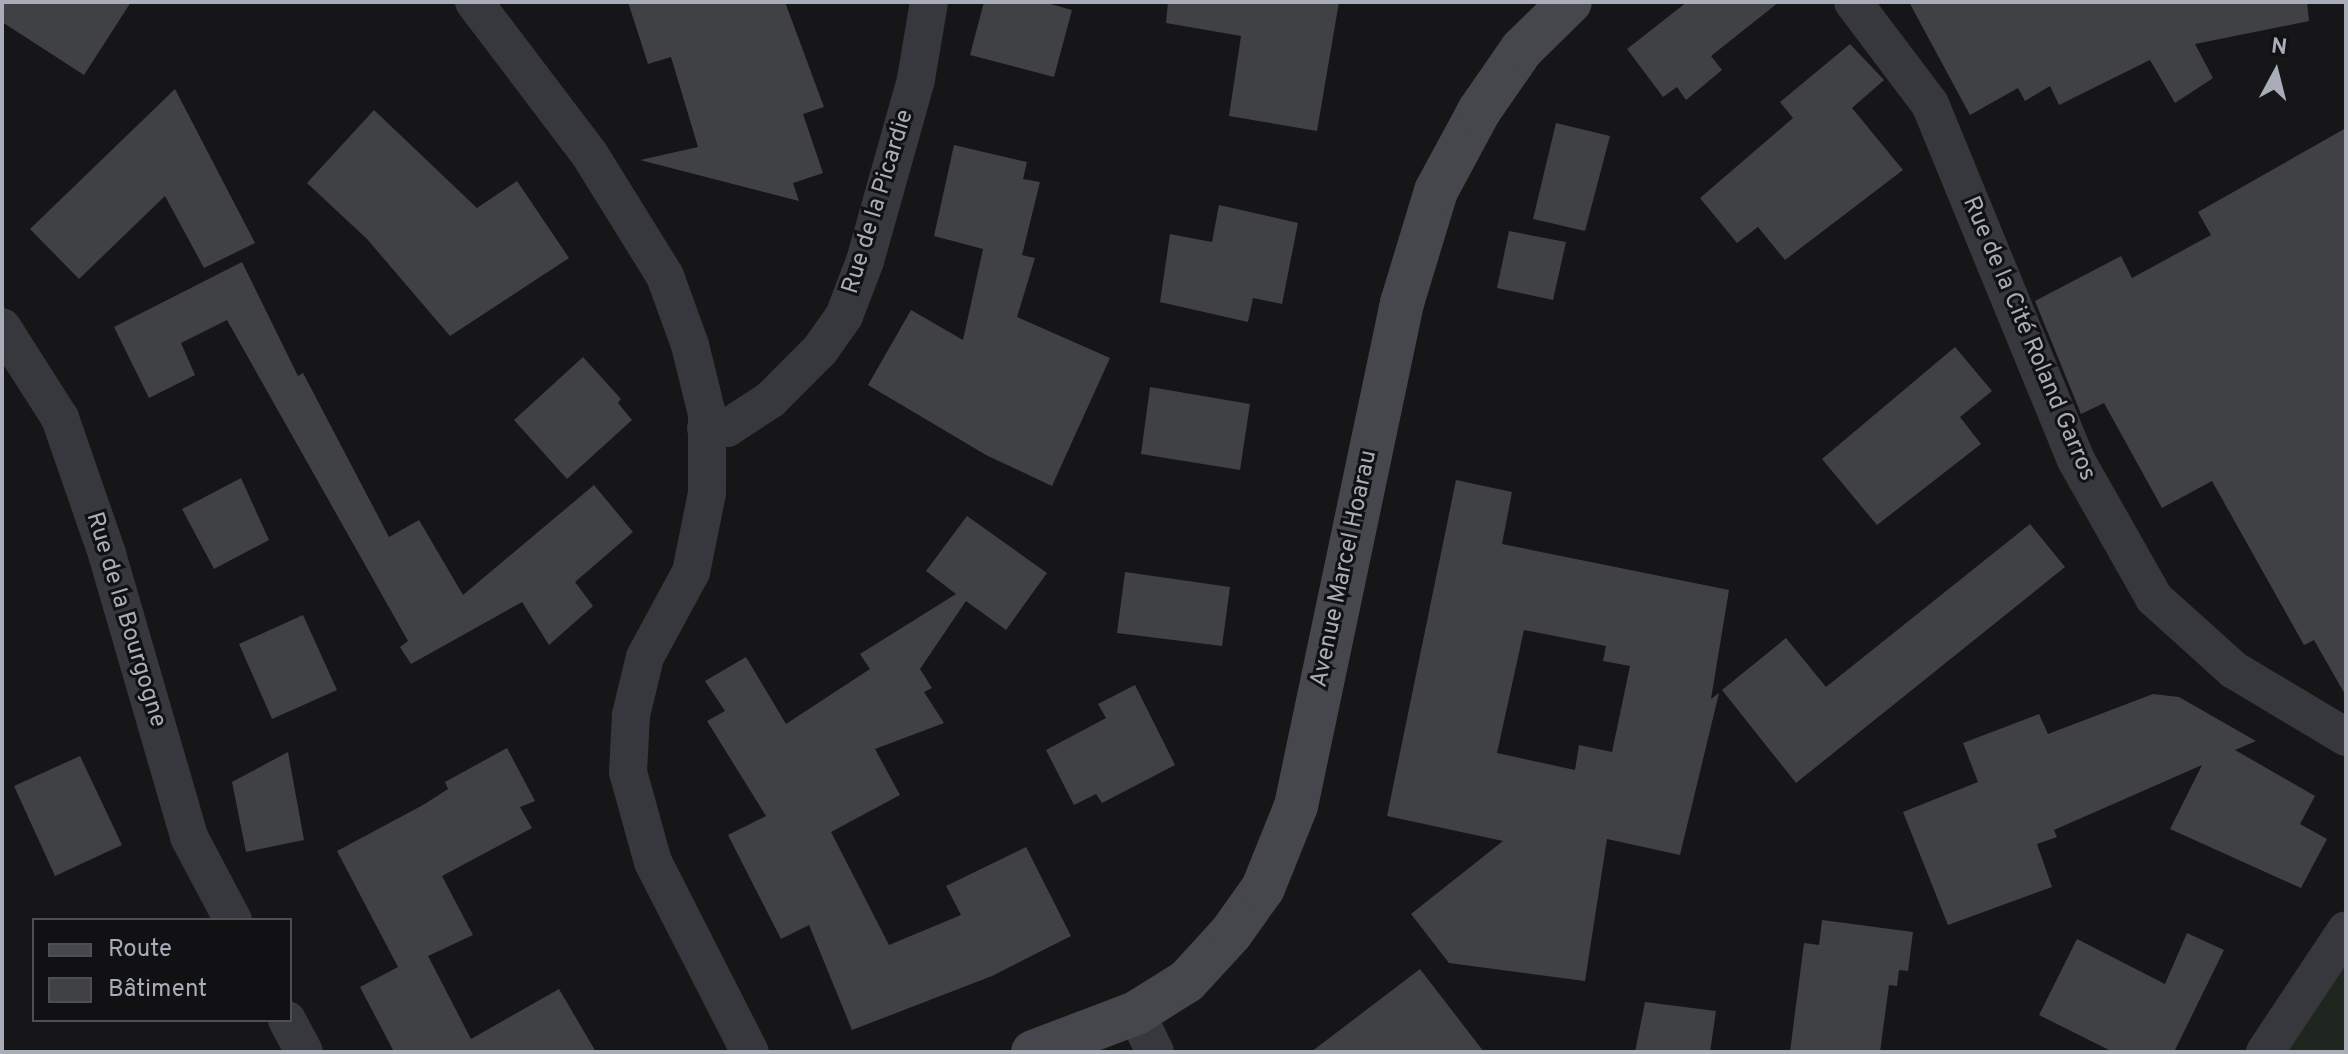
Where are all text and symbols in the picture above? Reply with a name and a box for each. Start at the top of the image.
north arrow [2236,32,2316,112]
text: N [2269,33,2288,62]
street label: Rue de la Picardie [837,106,921,298]
street label: Rue de la Cité Roland Garros [1955,193,2101,485]
street label: Avenue Marcel Hoarau [1306,448,1384,690]
street label: Rue de la Bourgogne [79,509,171,731]
legend [32,918,292,1022]
text: Route [108,935,172,965]
text: Bâtiment [108,975,207,1005]

